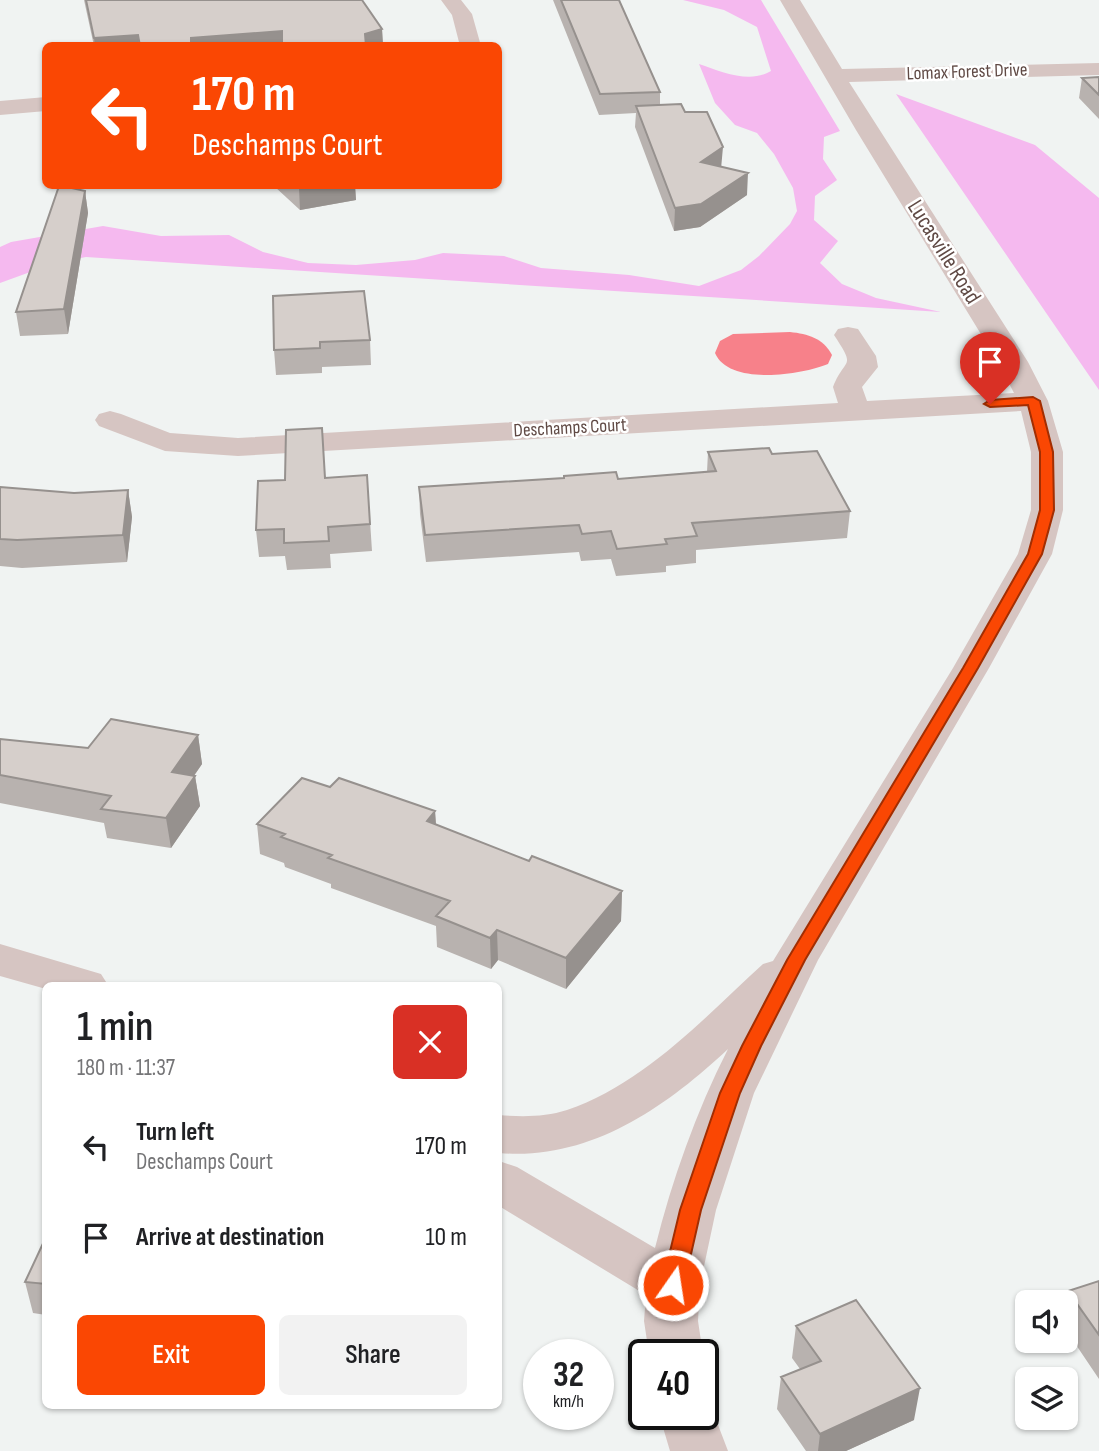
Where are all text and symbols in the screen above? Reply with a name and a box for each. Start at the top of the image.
street label: Lomax Forest Drive [906,58,1028,86]
text: 170 m [192,66,296,125]
icon: left [77,70,168,161]
text: Deschamps Court [192,126,383,165]
street label: Lucasville Road [901,195,987,309]
pin [960,332,1020,404]
icon: arrive [971,343,1009,381]
street label: Deschamps Court [513,414,627,442]
text: 1 min [77,1002,153,1053]
button: close [393,1005,467,1079]
text: 180 m · 11:37 [77,1054,175,1082]
text: Turn left [136,1117,214,1148]
icon: left [77,1128,115,1166]
text: 170 m [415,1131,467,1162]
text: Deschamps Court [136,1148,273,1176]
icon: arrive [77,1219,115,1257]
text: Arrive at destination [136,1222,324,1253]
text: 10 m [425,1222,467,1253]
position arrow [636,1248,710,1322]
map controls [1015,1290,1078,1430]
button: sound [1015,1290,1078,1353]
button: Exit [77,1315,265,1395]
button: Share [279,1315,467,1395]
speed limit sign: 40 [628,1339,719,1430]
text: 32 [553,1354,584,1397]
button: layers [1015,1367,1078,1430]
text: km/h [553,1391,584,1412]

